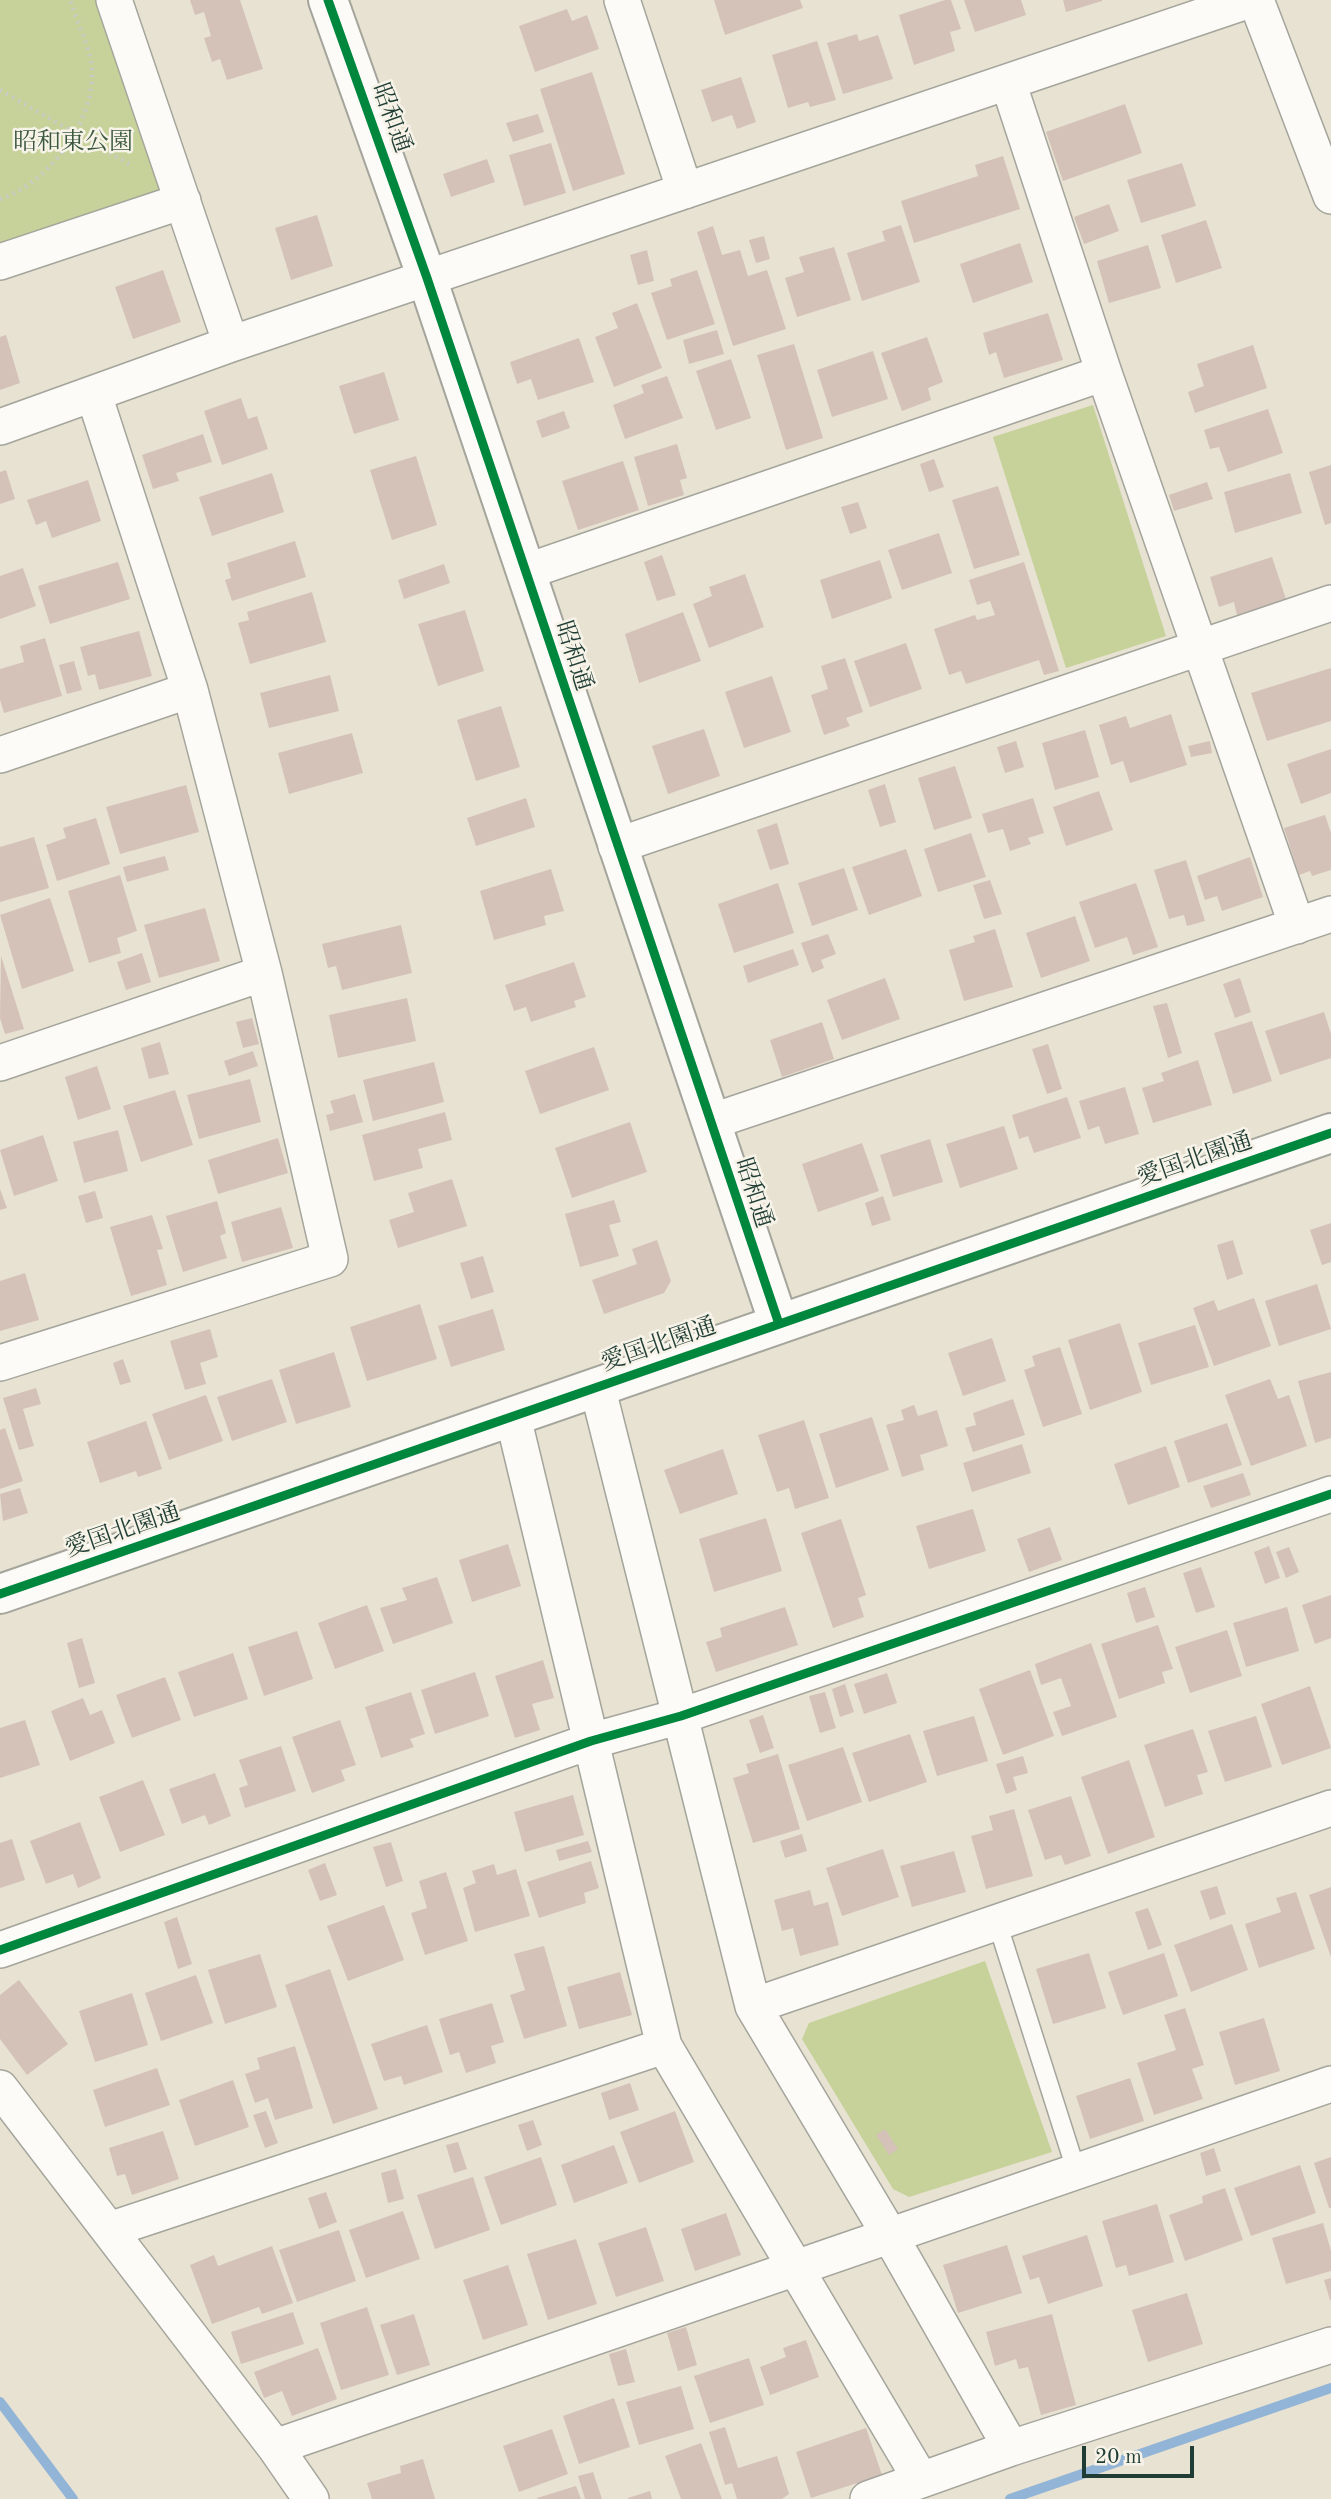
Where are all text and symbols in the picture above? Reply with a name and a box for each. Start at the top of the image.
street label: 昭和通 [365,79,417,157]
park label: 昭和東公園 [13,129,133,157]
street label: 昭和通 [548,617,598,695]
street label: 愛国北園通 [1134,1127,1256,1193]
street label: 昭和通 [728,1154,778,1232]
street label: 愛国北園通 [598,1312,720,1378]
street label: 愛国北園通 [62,1498,184,1564]
scale bar [1086,2432,1198,2476]
text: 20 m [1095,2447,1142,2468]

